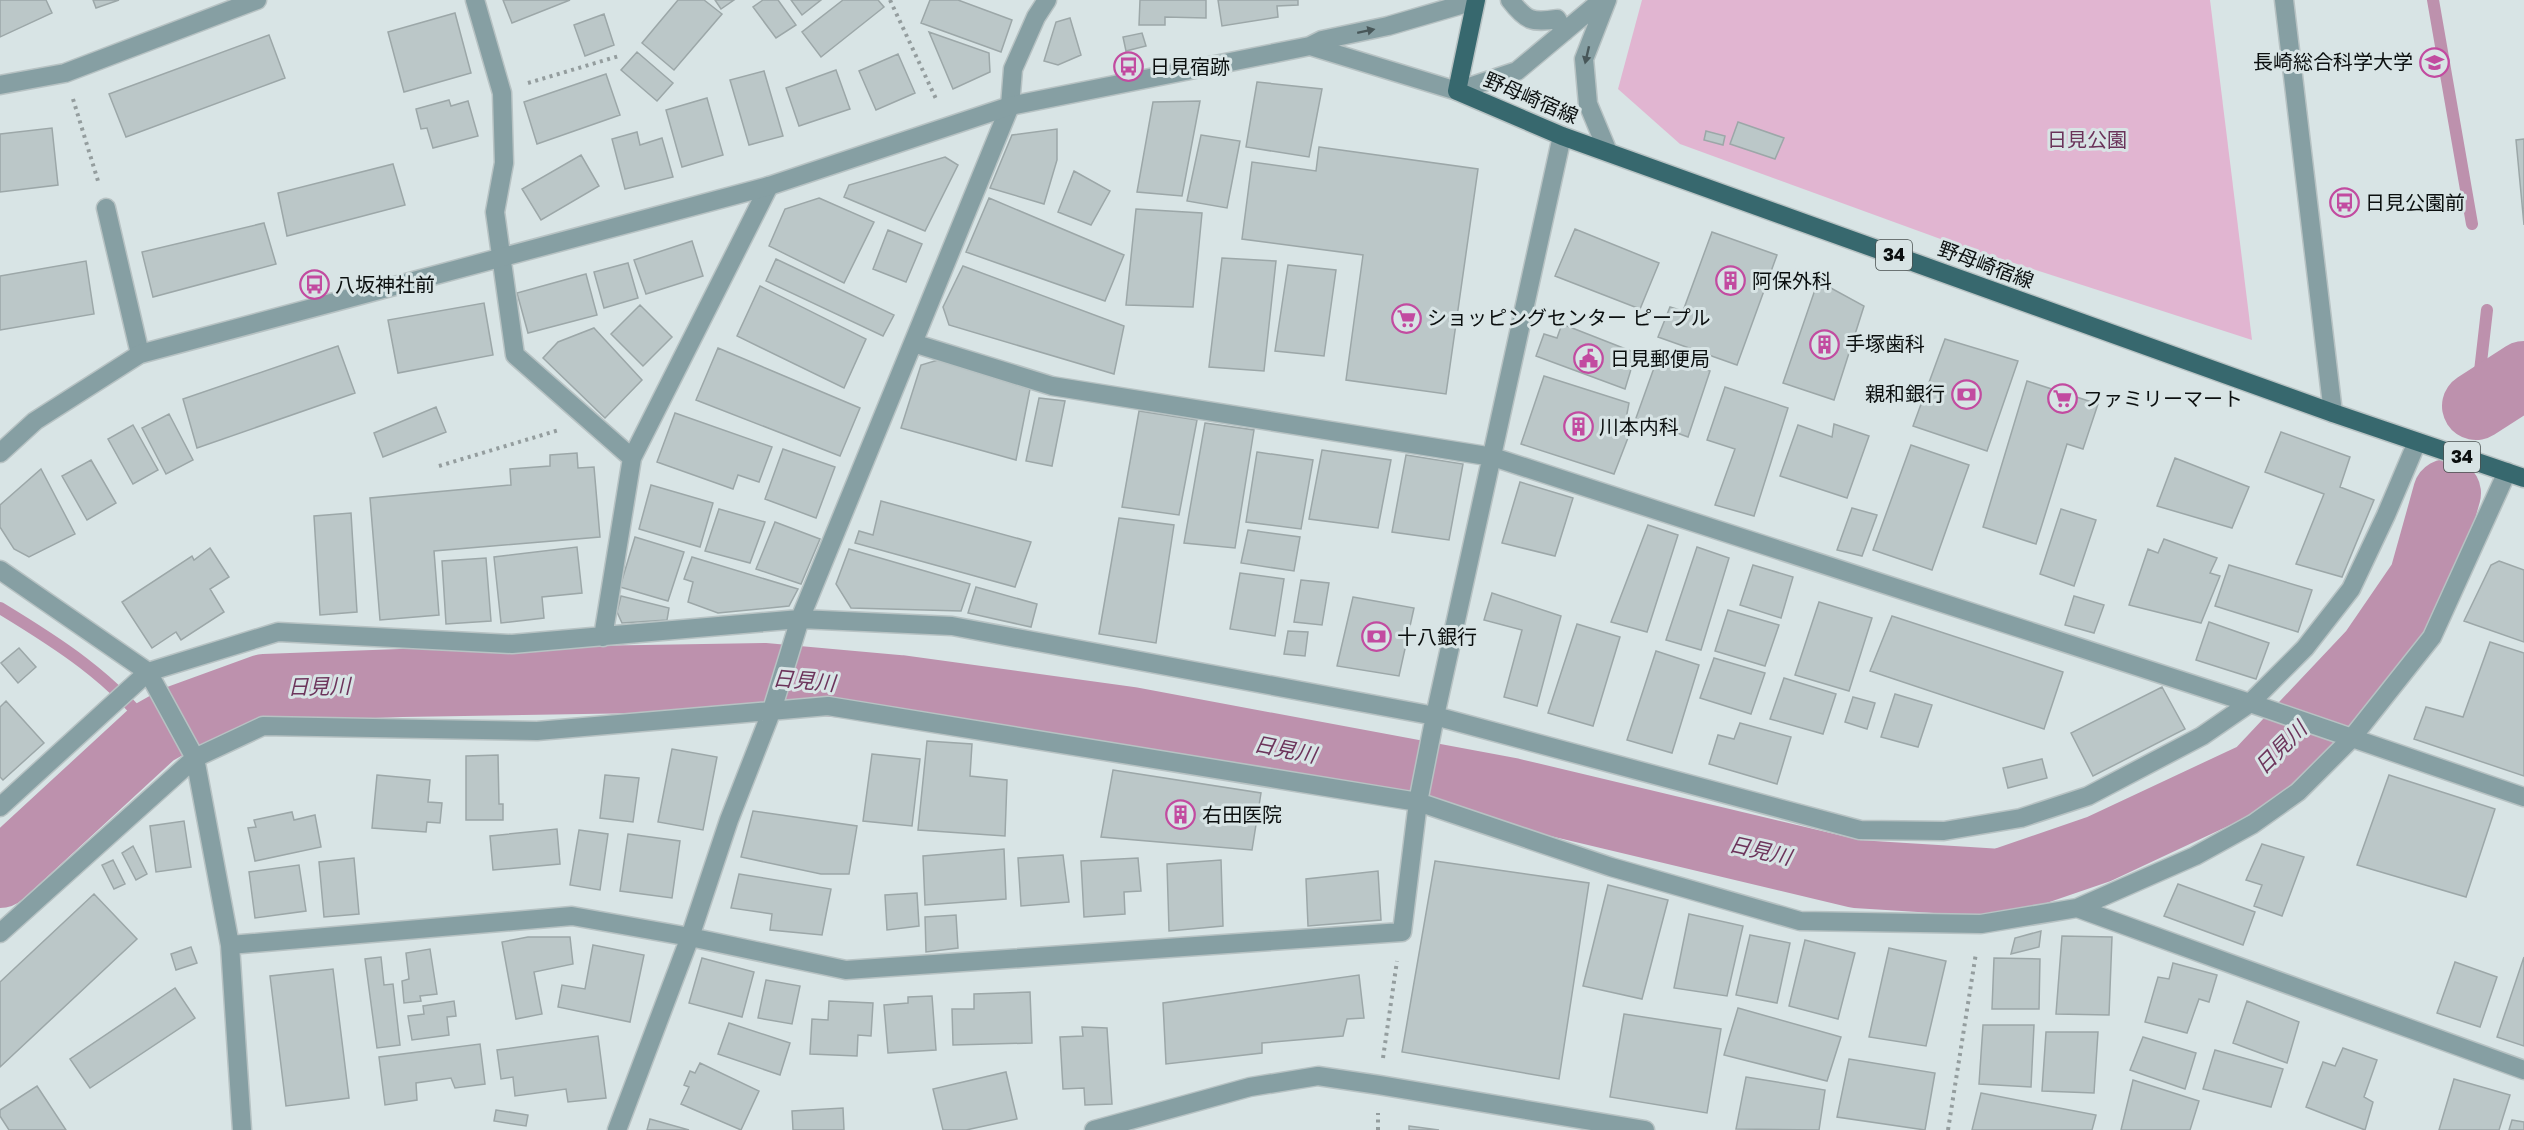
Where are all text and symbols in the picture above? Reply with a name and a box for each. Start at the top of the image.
one-way arrow [1357,26,1376,35]
one-way arrow [1582,46,1592,64]
school or university icon: 長崎総合科学大学 [2418,46,2450,78]
place label: 長崎総合科学大学 [2253,49,2413,73]
bus stop icon: 日見宿跡 [1113,51,1145,83]
place label: 日見宿跡 [1150,54,1230,78]
street label: 野母崎宿線 [1481,66,1582,128]
park label: 日見公園 [2047,127,2127,151]
bus stop icon: 日見公園前 [2328,187,2360,219]
place label: 日見公園前 [2365,190,2465,214]
street label: 野母崎宿線 [1935,236,2037,292]
road number: 34 [1876,240,1912,270]
building icon: 阿保外科 [1715,265,1747,297]
place label: 阿保外科 [1752,268,1832,292]
bus stop icon: 八坂神社前 [298,269,330,301]
place label: 八坂神社前 [335,272,435,296]
supermarket icon: ショッピングセンター ピープル [1390,302,1422,334]
place label: ショッピングセンター ピープル [1427,305,1711,329]
building icon: 手塚歯科 [1808,328,1840,360]
place label: 手塚歯科 [1845,331,1925,355]
public building icon: 日見郵便局 [1573,343,1605,375]
place label: 日見郵便局 [1610,346,1710,370]
bank icon: 親和銀行 [1950,378,1982,410]
place label: 親和銀行 [1865,381,1945,405]
supermarket icon: ファミリーマート [2046,383,2078,415]
place label: ファミリーマート [2083,386,2243,410]
building icon: 川本内科 [1562,411,1594,443]
place label: 川本内科 [1599,414,1679,438]
road number: 34 [2444,442,2480,472]
bank icon: 十八銀行 [1360,621,1392,653]
place label: 十八銀行 [1397,624,1477,648]
water label: 日見川 [772,664,839,696]
water label: 日見川 [287,672,353,700]
water label: 日見川 [2249,714,2313,779]
water label: 日見川 [1252,730,1321,768]
building icon: 右田医院 [1165,799,1197,831]
place label: 右田医院 [1202,802,1282,826]
water label: 日見川 [1727,830,1796,870]

